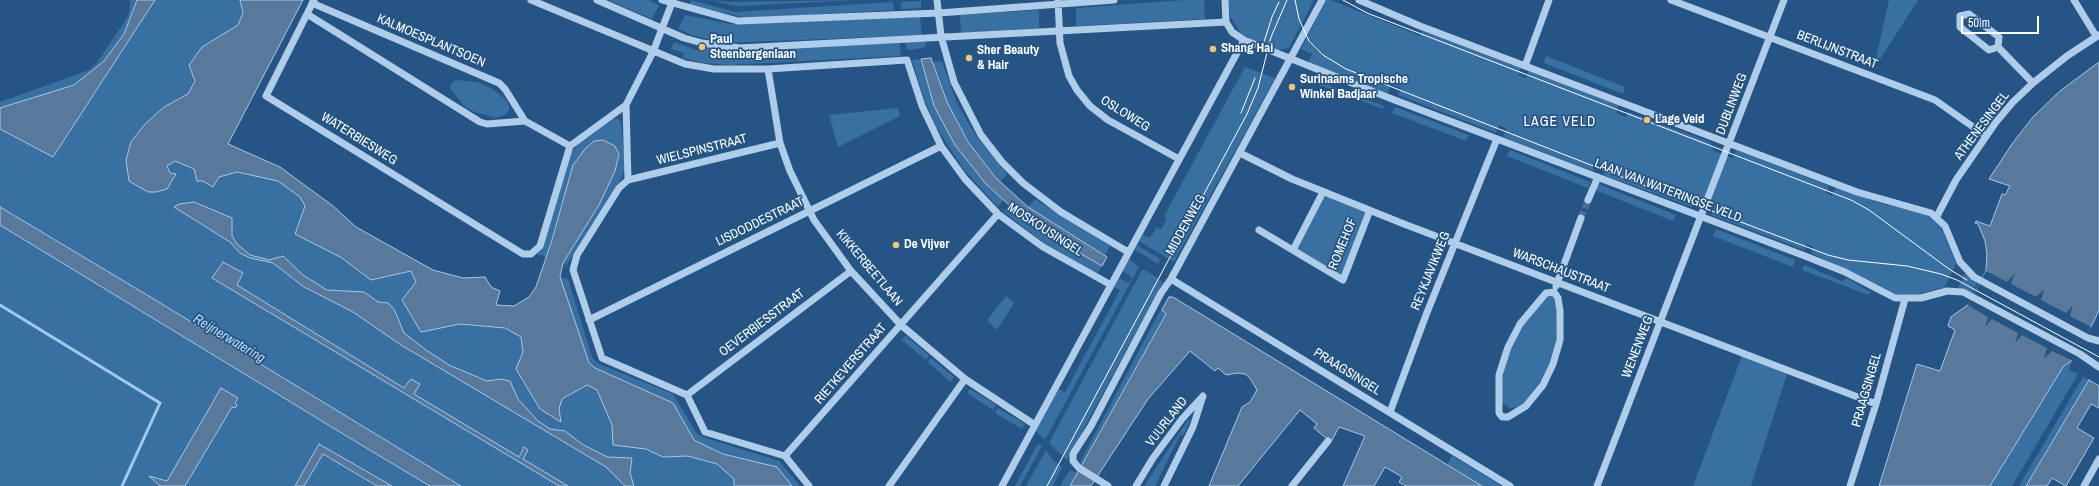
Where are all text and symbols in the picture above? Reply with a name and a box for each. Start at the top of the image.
scale bar [1963,8,2041,34]
street label: KALMOESPLANTSOEN [375,11,487,71]
text: 50 m [1968,15,1990,31]
street label: BERLIJNSTRAAT [1794,27,1880,73]
place label: Paul Steenbergenlaan [710,32,796,63]
place label: Shang Hai [1221,41,1273,57]
marker: Paul Steenbergenlaan [697,42,707,52]
place label: Sher Beauty & Hair [977,43,1039,74]
marker: Shang Hai [1208,44,1218,54]
marker: Sher Beauty & Hair [964,53,974,63]
street label: DUBLINWEG [1713,71,1751,137]
place label: Surinaams Tropische Winkel Badjaar [1300,72,1408,103]
marker: Surinaams Tropische Winkel Badjaar [1287,82,1297,92]
street label: ATHENESINGEL [1951,89,2013,163]
street label: OSLOWEG [1098,93,1152,135]
street label: WATERBIESWEG [318,109,400,169]
place label: Lage Veld [1655,112,1705,128]
district label: LAGE VELD [1524,114,1596,130]
marker: Lage Veld [1642,115,1652,125]
street label: WIELSPINSTRAAT [655,131,749,169]
street label: LAAN VAN WATERINGSE VELD [1592,156,1744,226]
street label: MIDDENWEG [1163,192,1209,258]
street label: LISDODDESTRAAT [714,194,806,250]
street label: MOSKOUSINGEL [1004,200,1086,260]
street label: ROMEHOF [1326,216,1360,272]
street label: KIKKERBEETLAAN [833,227,905,309]
street label: REYKJAVIKWEG [1408,229,1454,313]
place label: De Vijver [904,237,949,253]
marker: De Vijver [891,240,901,250]
street label: WARSCHAUSTRAAT [1510,245,1612,297]
street label: OEVERBIESSTRAAT [716,286,808,360]
water label: Reijnerwatering [190,311,268,367]
street label: WENENWEG [1619,314,1657,380]
street label: RIETKEVERSTRAAT [812,321,890,407]
street label: PRAAGSINGEL [1310,345,1384,399]
street label: PRAAGSINGEL [1849,351,1885,429]
street label: VUURLAND [1143,394,1191,450]

